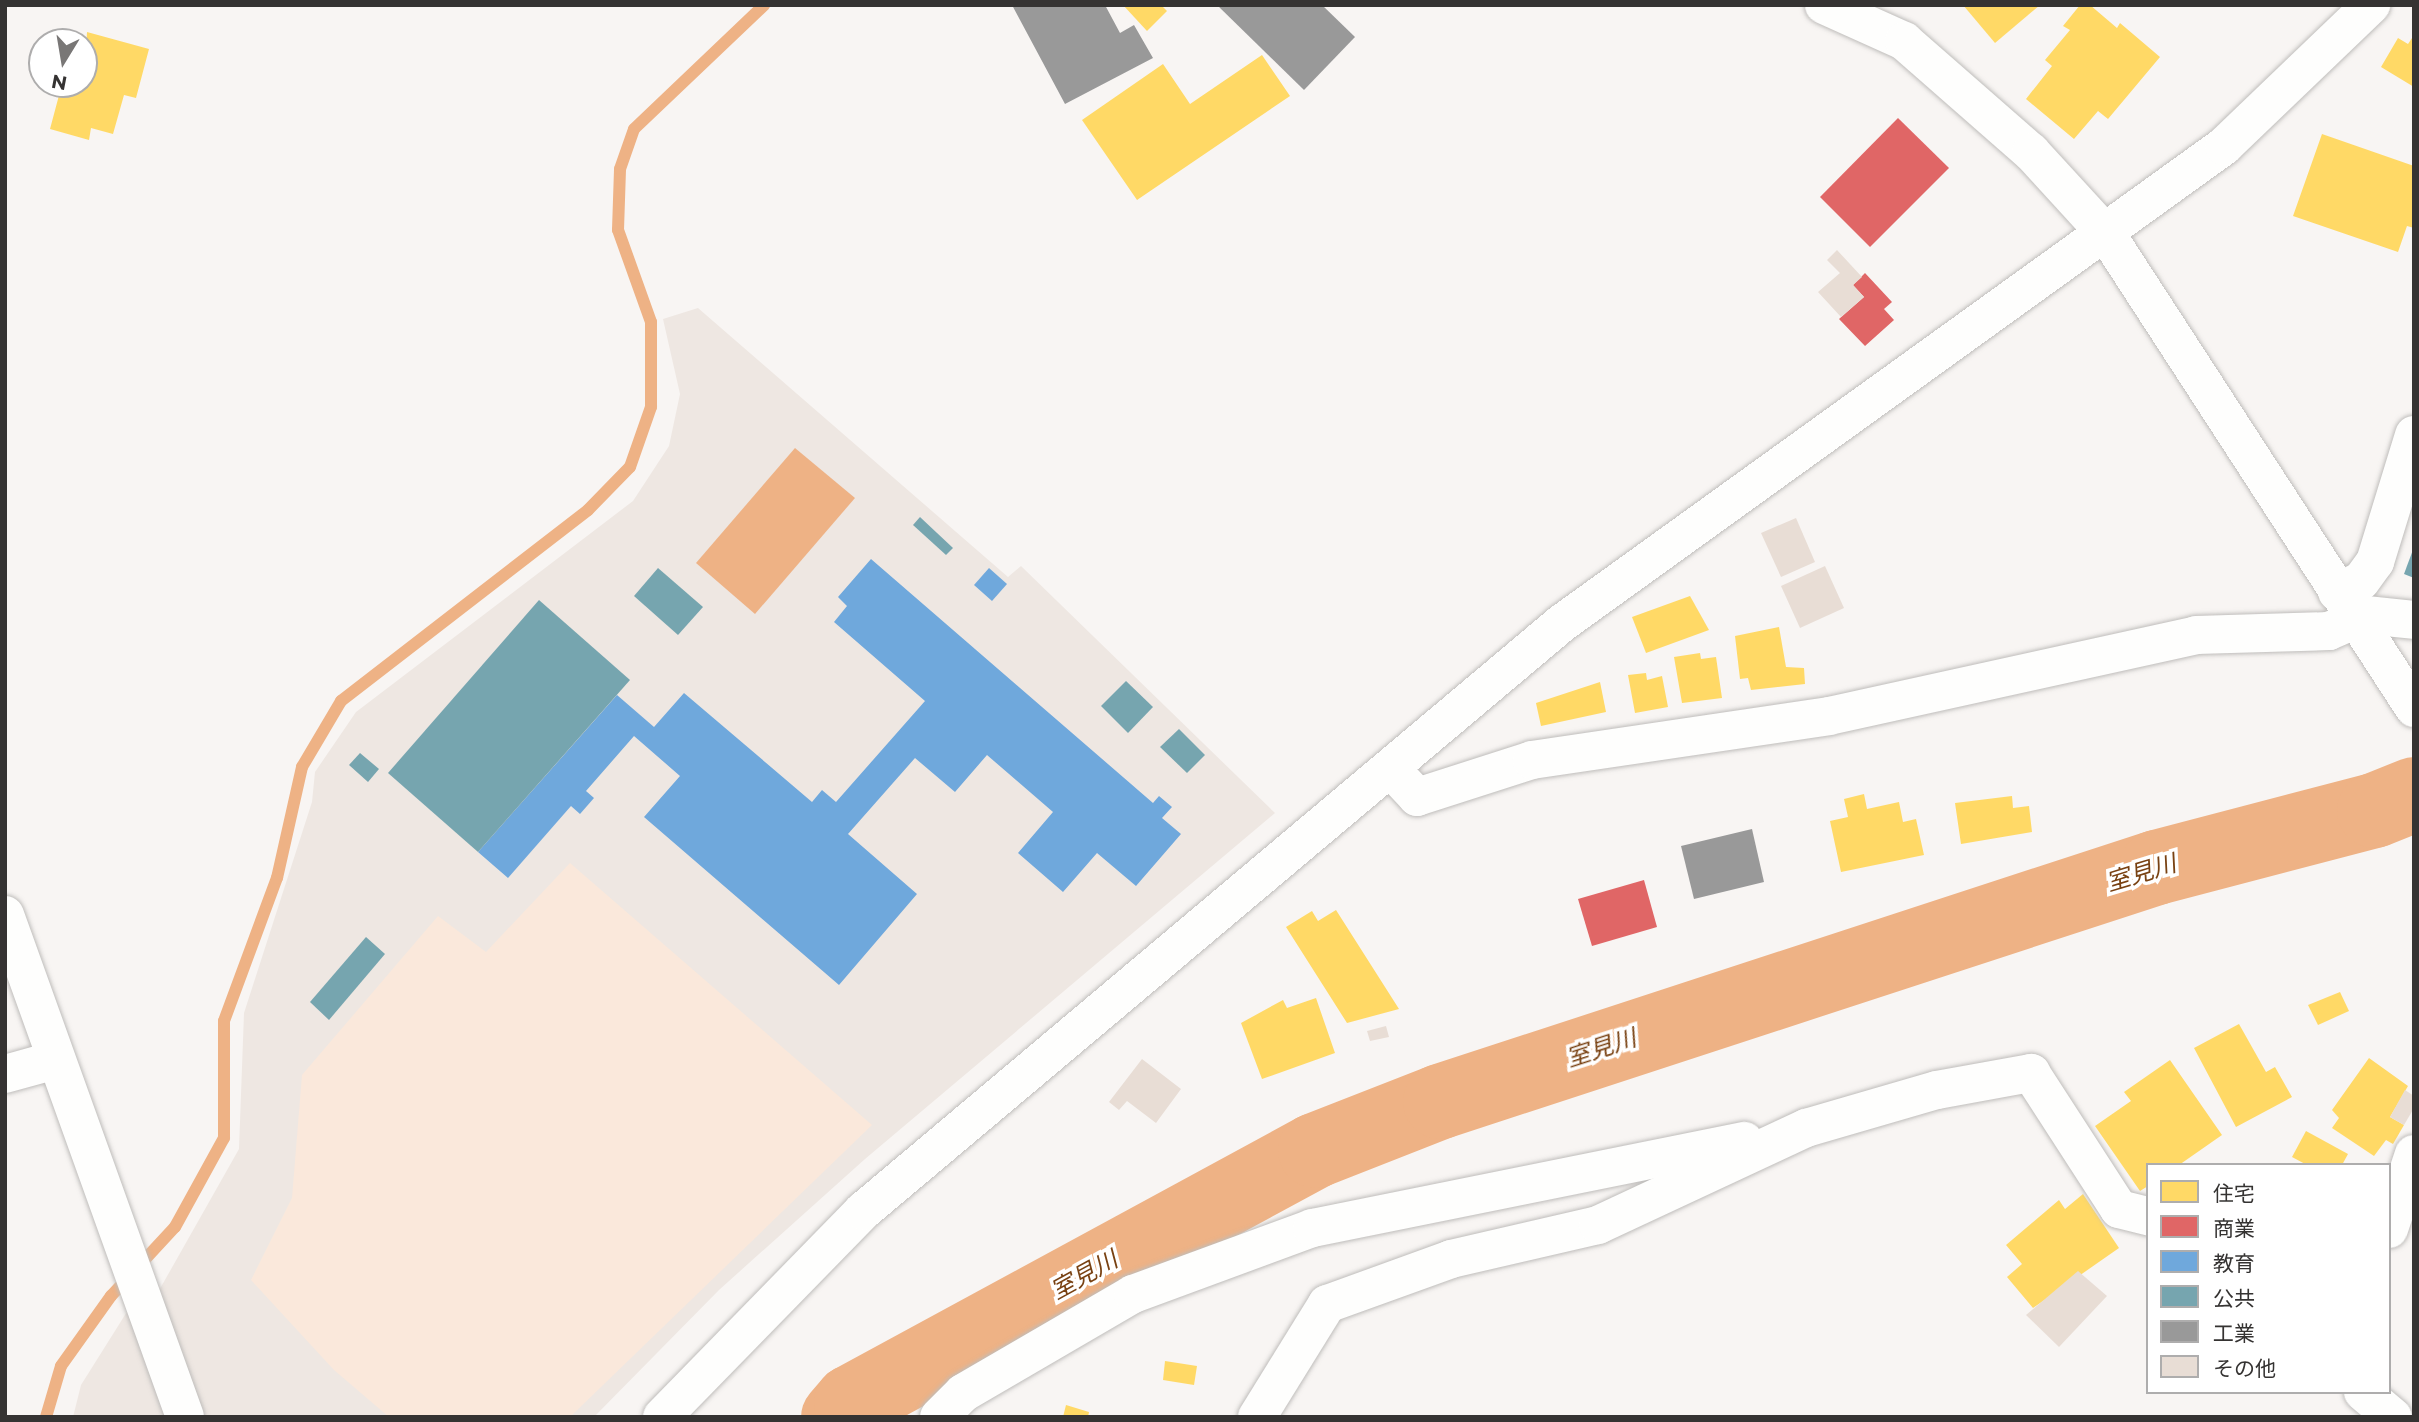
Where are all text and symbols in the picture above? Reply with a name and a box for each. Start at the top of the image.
north arrow [28,28,98,98]
text: N [50,69,69,95]
water label: 室見川 [2102,849,2180,897]
water label: 室見川 [1562,1023,1640,1073]
legend [2146,1163,2391,1394]
text: 住宅 [2213,1181,2255,1206]
text: 商業 [2213,1216,2255,1241]
water label: 室見川 [1046,1245,1122,1305]
text: 教育 [2213,1251,2255,1276]
text: 公共 [2213,1286,2255,1311]
text: 工業 [2213,1321,2255,1346]
text: その他 [2213,1356,2276,1381]

